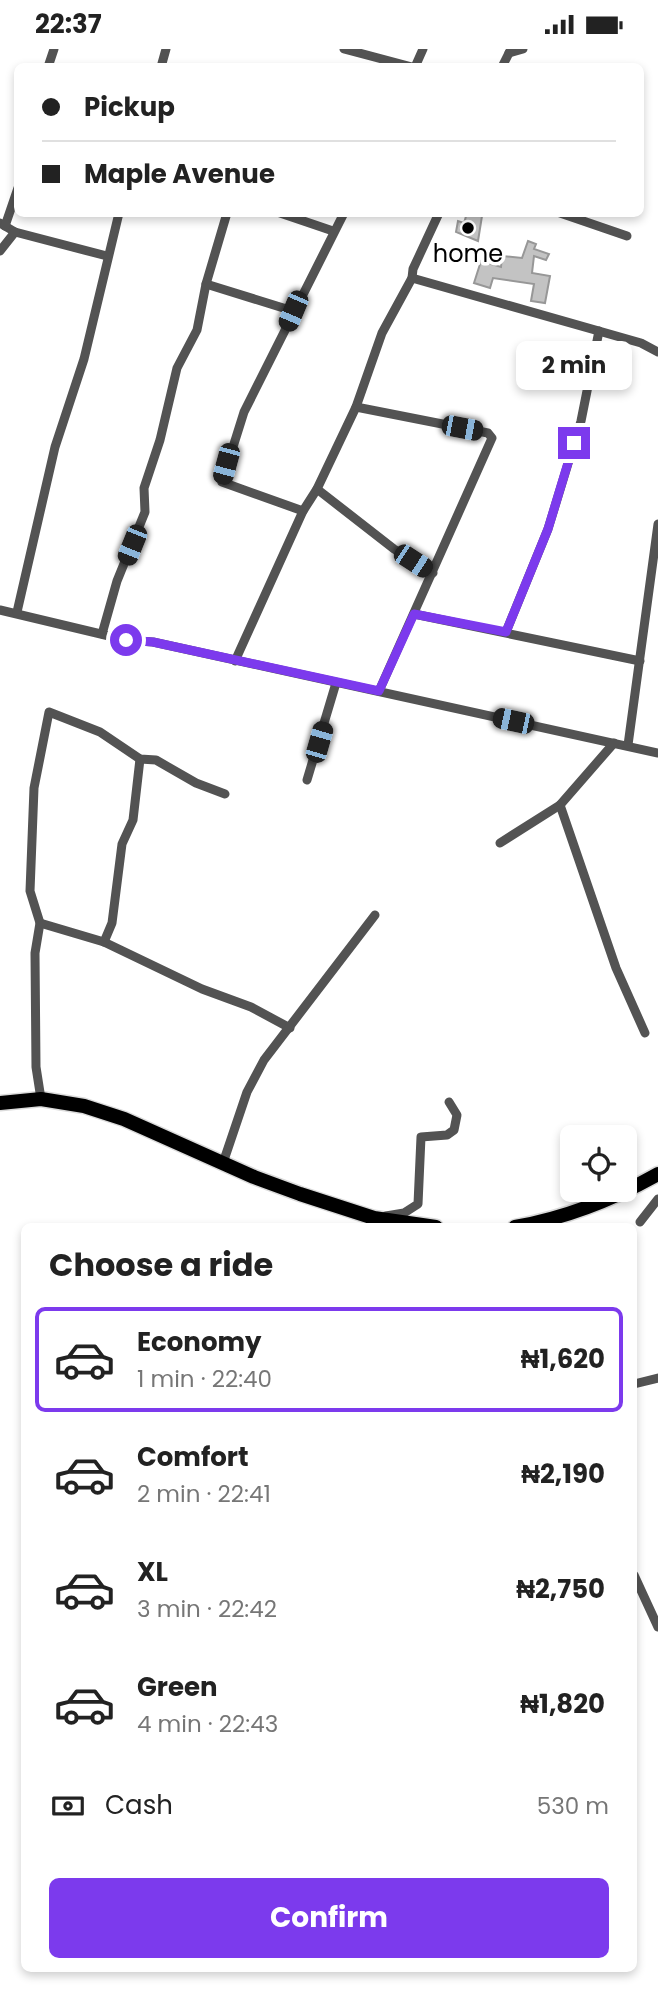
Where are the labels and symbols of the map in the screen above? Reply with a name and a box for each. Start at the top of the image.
marker: home [460,220,476,236]
place label: home [433,237,503,270]
car [276,288,311,334]
callout: 2 min [516,341,632,391]
car [440,414,485,442]
route end [558,427,590,459]
car [211,441,242,487]
car [115,522,150,568]
car [390,541,437,581]
route start [110,624,142,656]
car [491,706,536,736]
car [304,719,335,765]

